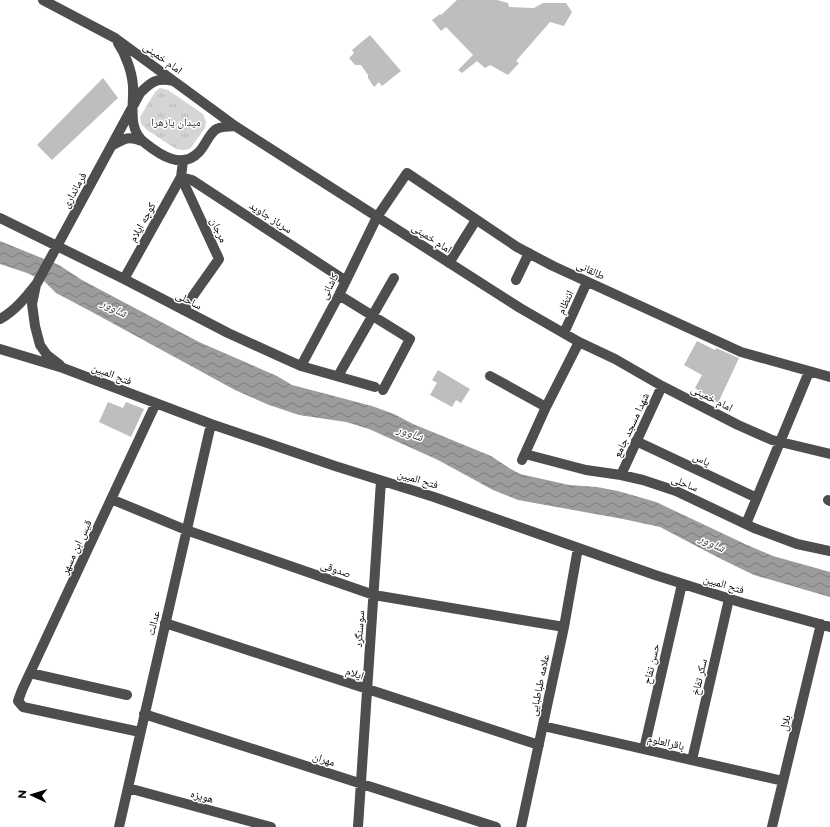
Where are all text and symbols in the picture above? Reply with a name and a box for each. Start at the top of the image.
street label: امام خمینی [141,39,185,77]
park label: میدان یازهرا [151,115,201,129]
street label: فرمانداری [58,169,90,210]
street label: سرباز جاوید [247,198,295,236]
street label: کوچه ایلام [125,199,159,244]
street label: مرجان [207,215,231,245]
street label: امام خمینی [409,220,455,256]
street label: طالقانی [574,257,608,283]
street label: کاشانی [316,270,342,302]
street label: ساحلی [174,288,204,312]
street label: انتظام [553,288,577,316]
water label: شاوور [98,294,130,321]
street label: فتح المبین [90,360,134,388]
street label: امام خمینی [689,382,735,414]
street label: شهدا مسجد جامع [610,390,652,460]
water label: شاوور [394,421,426,444]
street label: یاس [691,449,714,469]
street label: فتح المبین [396,466,440,492]
street label: ساحلی [670,471,700,495]
street label: قیس ابن مسهر [57,517,95,577]
water label: شاوور [696,529,728,556]
street label: صدوقی [319,557,353,581]
street label: فتح المبین [702,571,746,597]
street label: عدالت [143,609,163,637]
street label: سوسنگرد [351,610,367,648]
street label: حسن تفاح [640,642,662,686]
street label: علامه طباطبایی [526,652,552,717]
street label: سکر تفاخ [688,657,710,697]
street label: ایلام [344,663,366,683]
street label: بلال [776,713,794,733]
street label: باقرالعلوم [646,731,686,753]
street label: مهران [311,749,337,769]
north arrow [12,775,52,815]
street label: هویزه [189,786,216,806]
text: N [15,789,29,799]

